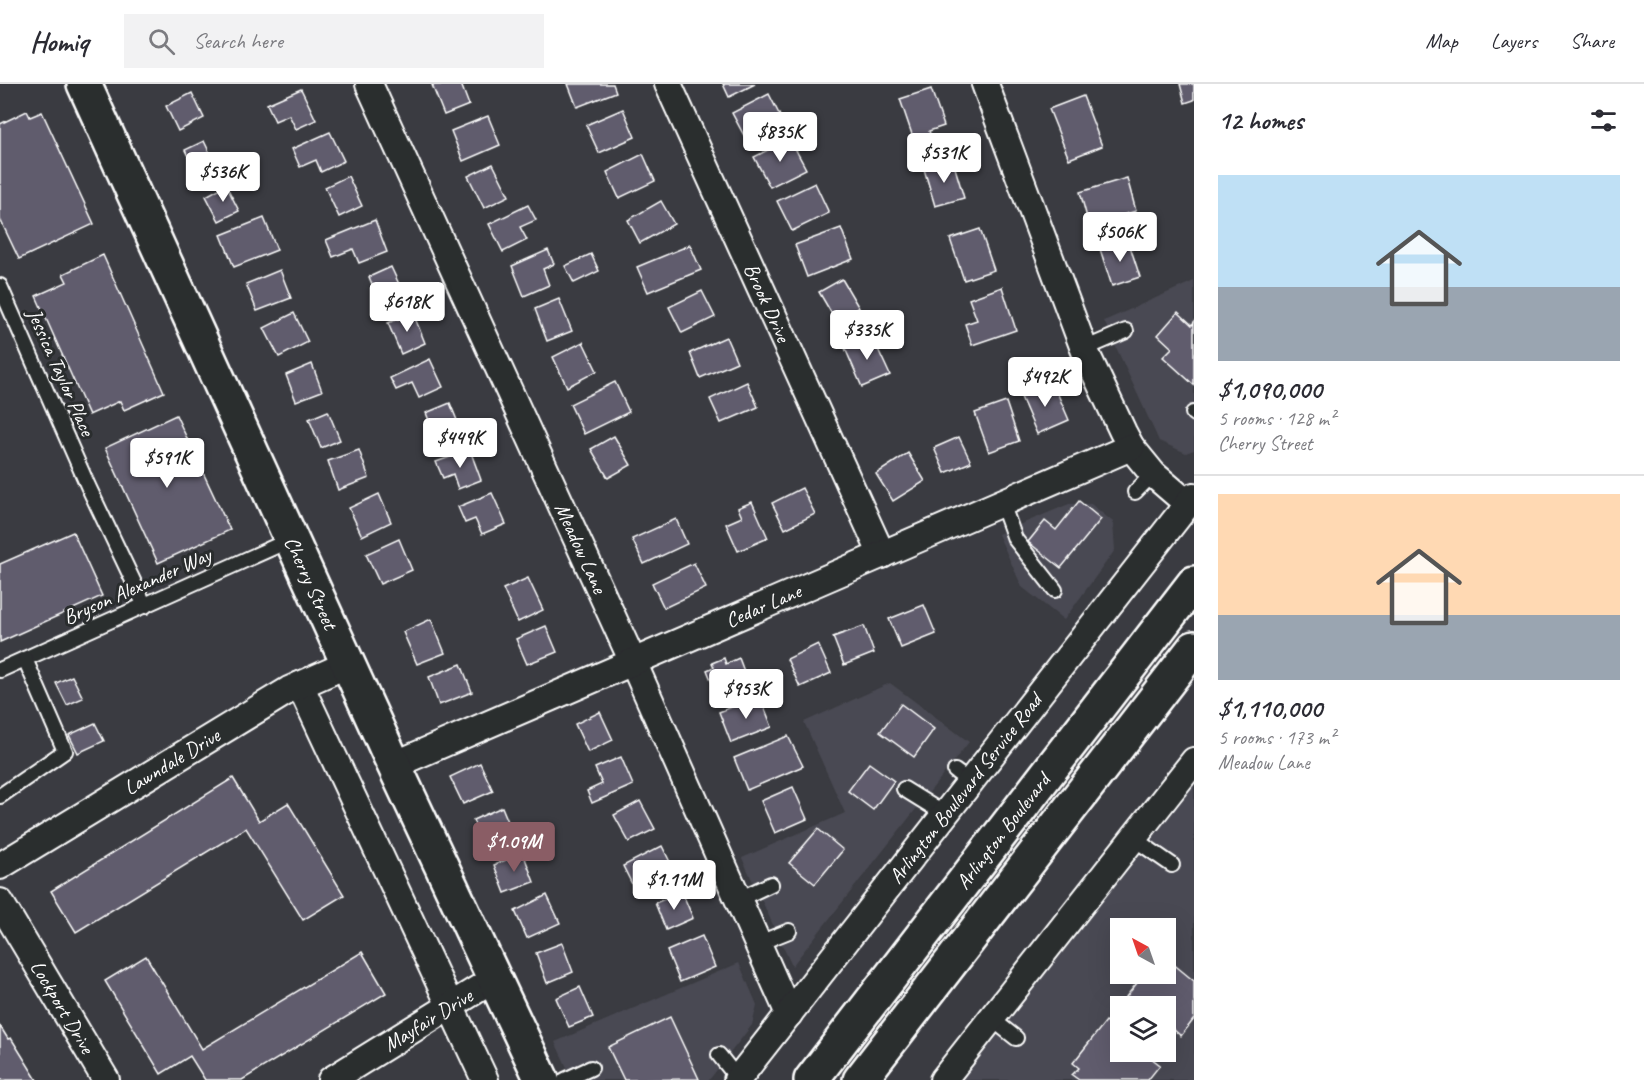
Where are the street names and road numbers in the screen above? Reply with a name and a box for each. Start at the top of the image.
street label: Brook Drive [738,259,797,348]
street label: Jessica Taylor Place [21,304,101,442]
street label: Meadow Lane [549,499,613,598]
street label: Cherry Street [279,532,344,635]
street label: Bryson Alexander Way [59,541,217,630]
street label: Cedar Lane [721,577,807,634]
street label: Arlington Boulevard Service Road [884,688,1048,888]
street label: Lawndale Drive [119,722,225,801]
street label: Arlington Boulevard [950,769,1056,895]
street label: Lockport Drive [25,956,101,1060]
street label: Mayfair Drive [379,982,478,1057]

